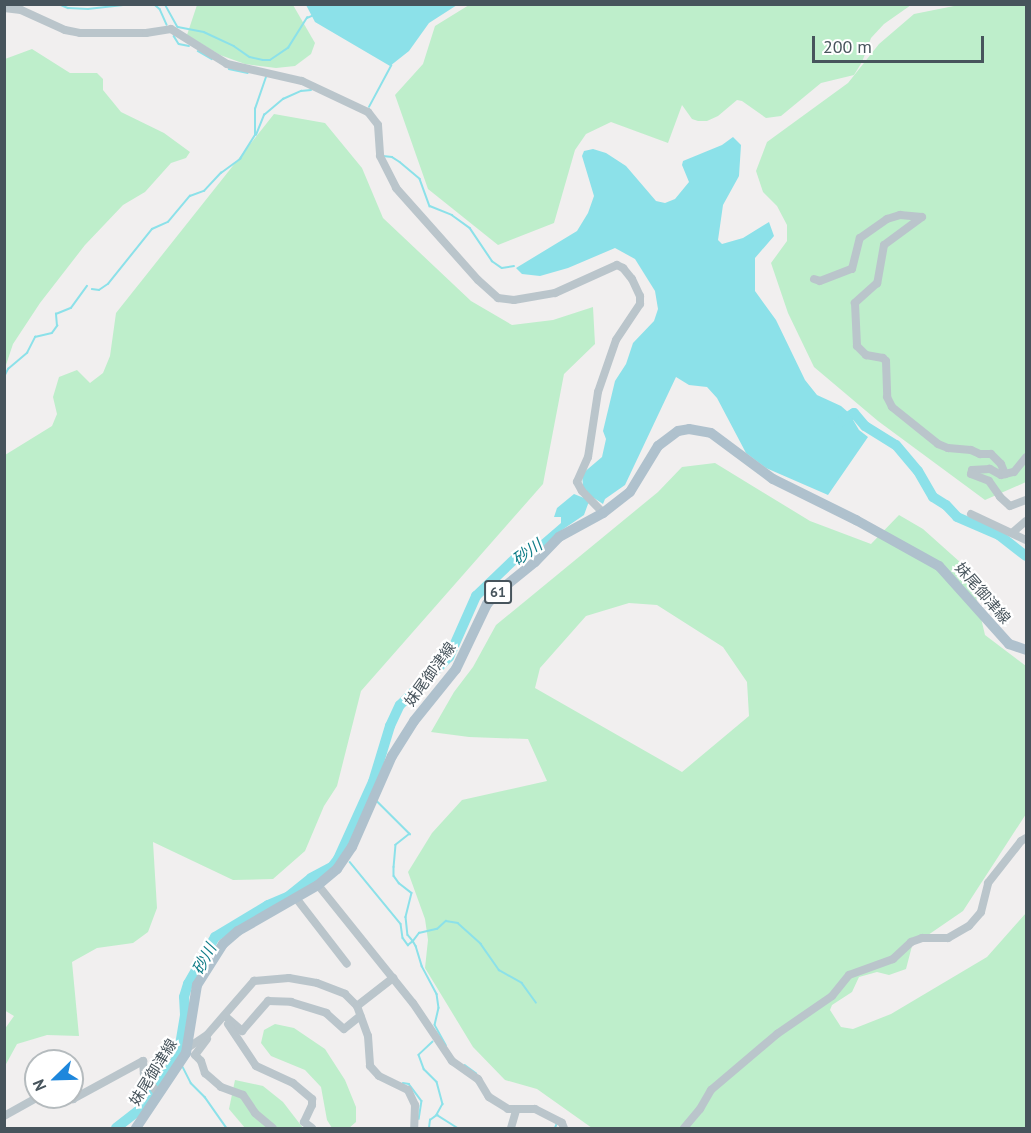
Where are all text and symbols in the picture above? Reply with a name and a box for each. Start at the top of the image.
scale bar [815,24,988,62]
text: 200 m [823,35,872,58]
water label: 砂川 [508,535,546,569]
street label: 妹尾御津線 [952,559,1014,627]
road number: 61 [483,581,513,603]
street label: 妹尾御津線 [401,638,459,710]
water label: 砂川 [188,940,220,978]
street label: 妹尾御津線 [125,1035,181,1109]
north arrow [24,1049,84,1109]
text: N [28,1077,51,1094]

